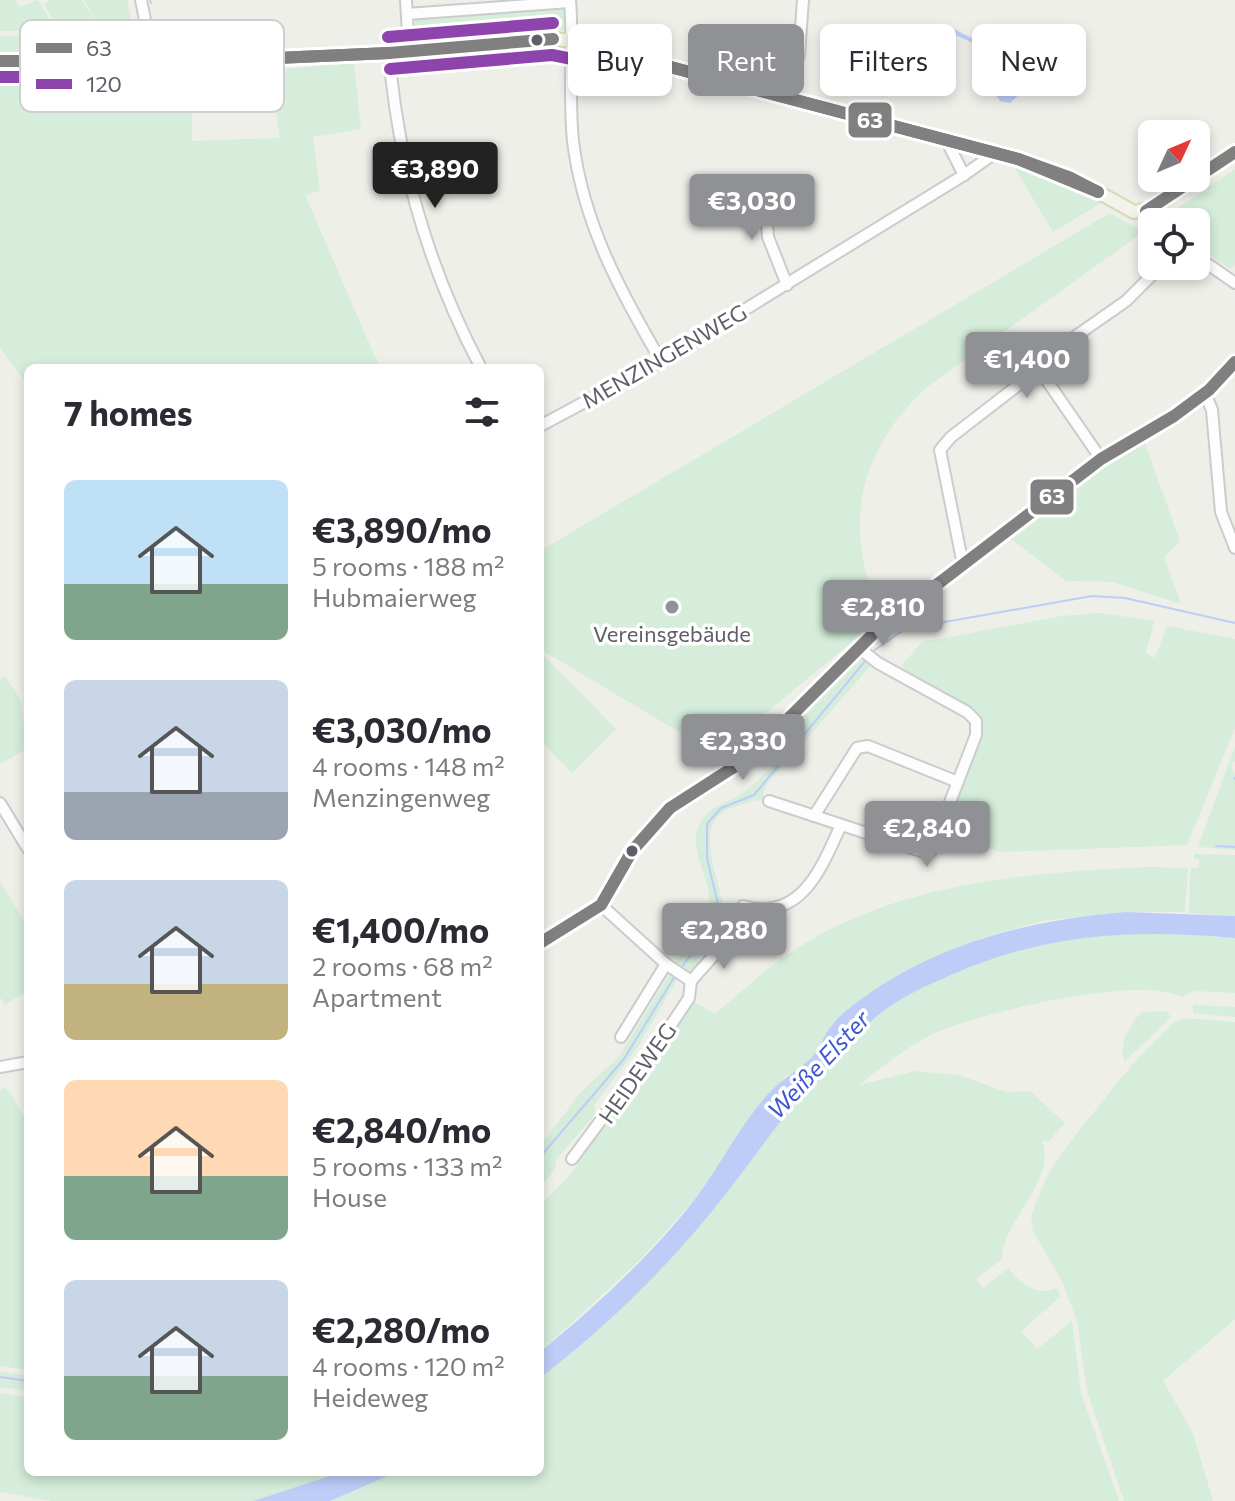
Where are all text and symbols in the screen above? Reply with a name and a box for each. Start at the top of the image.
legend [20,20,284,112]
chip: Buy [568,24,672,96]
chip: Rent [688,24,804,96]
chip: Filters [820,24,956,96]
chip: New [972,24,1086,96]
unlabelled marker [529,32,545,48]
text: 63 [86,34,112,61]
text: 120 [86,70,122,97]
line badge: 63 [847,101,893,139]
text: 63 [857,106,883,133]
north arrow [1138,120,1210,192]
map controls [1138,120,1210,280]
pin: €3,890 [370,142,500,210]
text: €3,890 [391,152,479,183]
pin: €3,030 [687,174,817,242]
text: €3,030 [708,184,796,215]
button: locate [1138,208,1210,280]
street label: MENZINGENWEG [577,298,751,414]
pin: €1,400 [962,332,1092,400]
text: €1,400 [984,342,1070,373]
icon: filters [460,390,504,434]
text: 7 homes [64,391,193,433]
line badge: 63 [1029,478,1075,516]
text: 63 [1039,482,1065,509]
text: €3,890/mo [312,508,492,550]
icon: home [128,512,224,608]
text: 5 rooms · 188 m² [312,550,504,581]
pin: €2,810 [818,580,948,648]
text: Hubmaierweg [312,581,477,612]
text: €2,810 [841,590,925,621]
marker: Vereinsgebäude [663,598,681,616]
place label: Vereinsgebäude [593,620,751,647]
text: €3,030/mo [312,708,492,750]
icon: home [128,712,224,808]
pin: €2,330 [678,714,808,782]
text: €2,330 [699,724,787,755]
text: 4 rooms · 148 m² [312,750,505,781]
text: Menzingenweg [312,781,490,812]
pin: €2,840 [862,801,992,869]
text: €2,840 [883,811,971,842]
unlabelled marker [624,843,640,859]
pin: €2,280 [659,903,789,971]
text: €1,400/mo [312,908,489,950]
icon: home [128,912,224,1008]
text: €2,280 [680,913,768,944]
text: 2 rooms · 68 m² [312,950,493,981]
text: Apartment [312,981,442,1012]
water label: Weiße Elster [761,1003,876,1124]
street label: HEIDEWEG [593,1018,681,1128]
text: €2,840/mo [312,1108,491,1150]
icon: home [128,1112,224,1208]
text: 5 rooms · 133 m² [312,1150,502,1181]
text: House [312,1181,387,1212]
text: €2,280/mo [312,1308,490,1350]
icon: home [128,1312,224,1408]
text: 4 rooms · 120 m² [312,1350,505,1381]
text: Heideweg [312,1381,428,1412]

